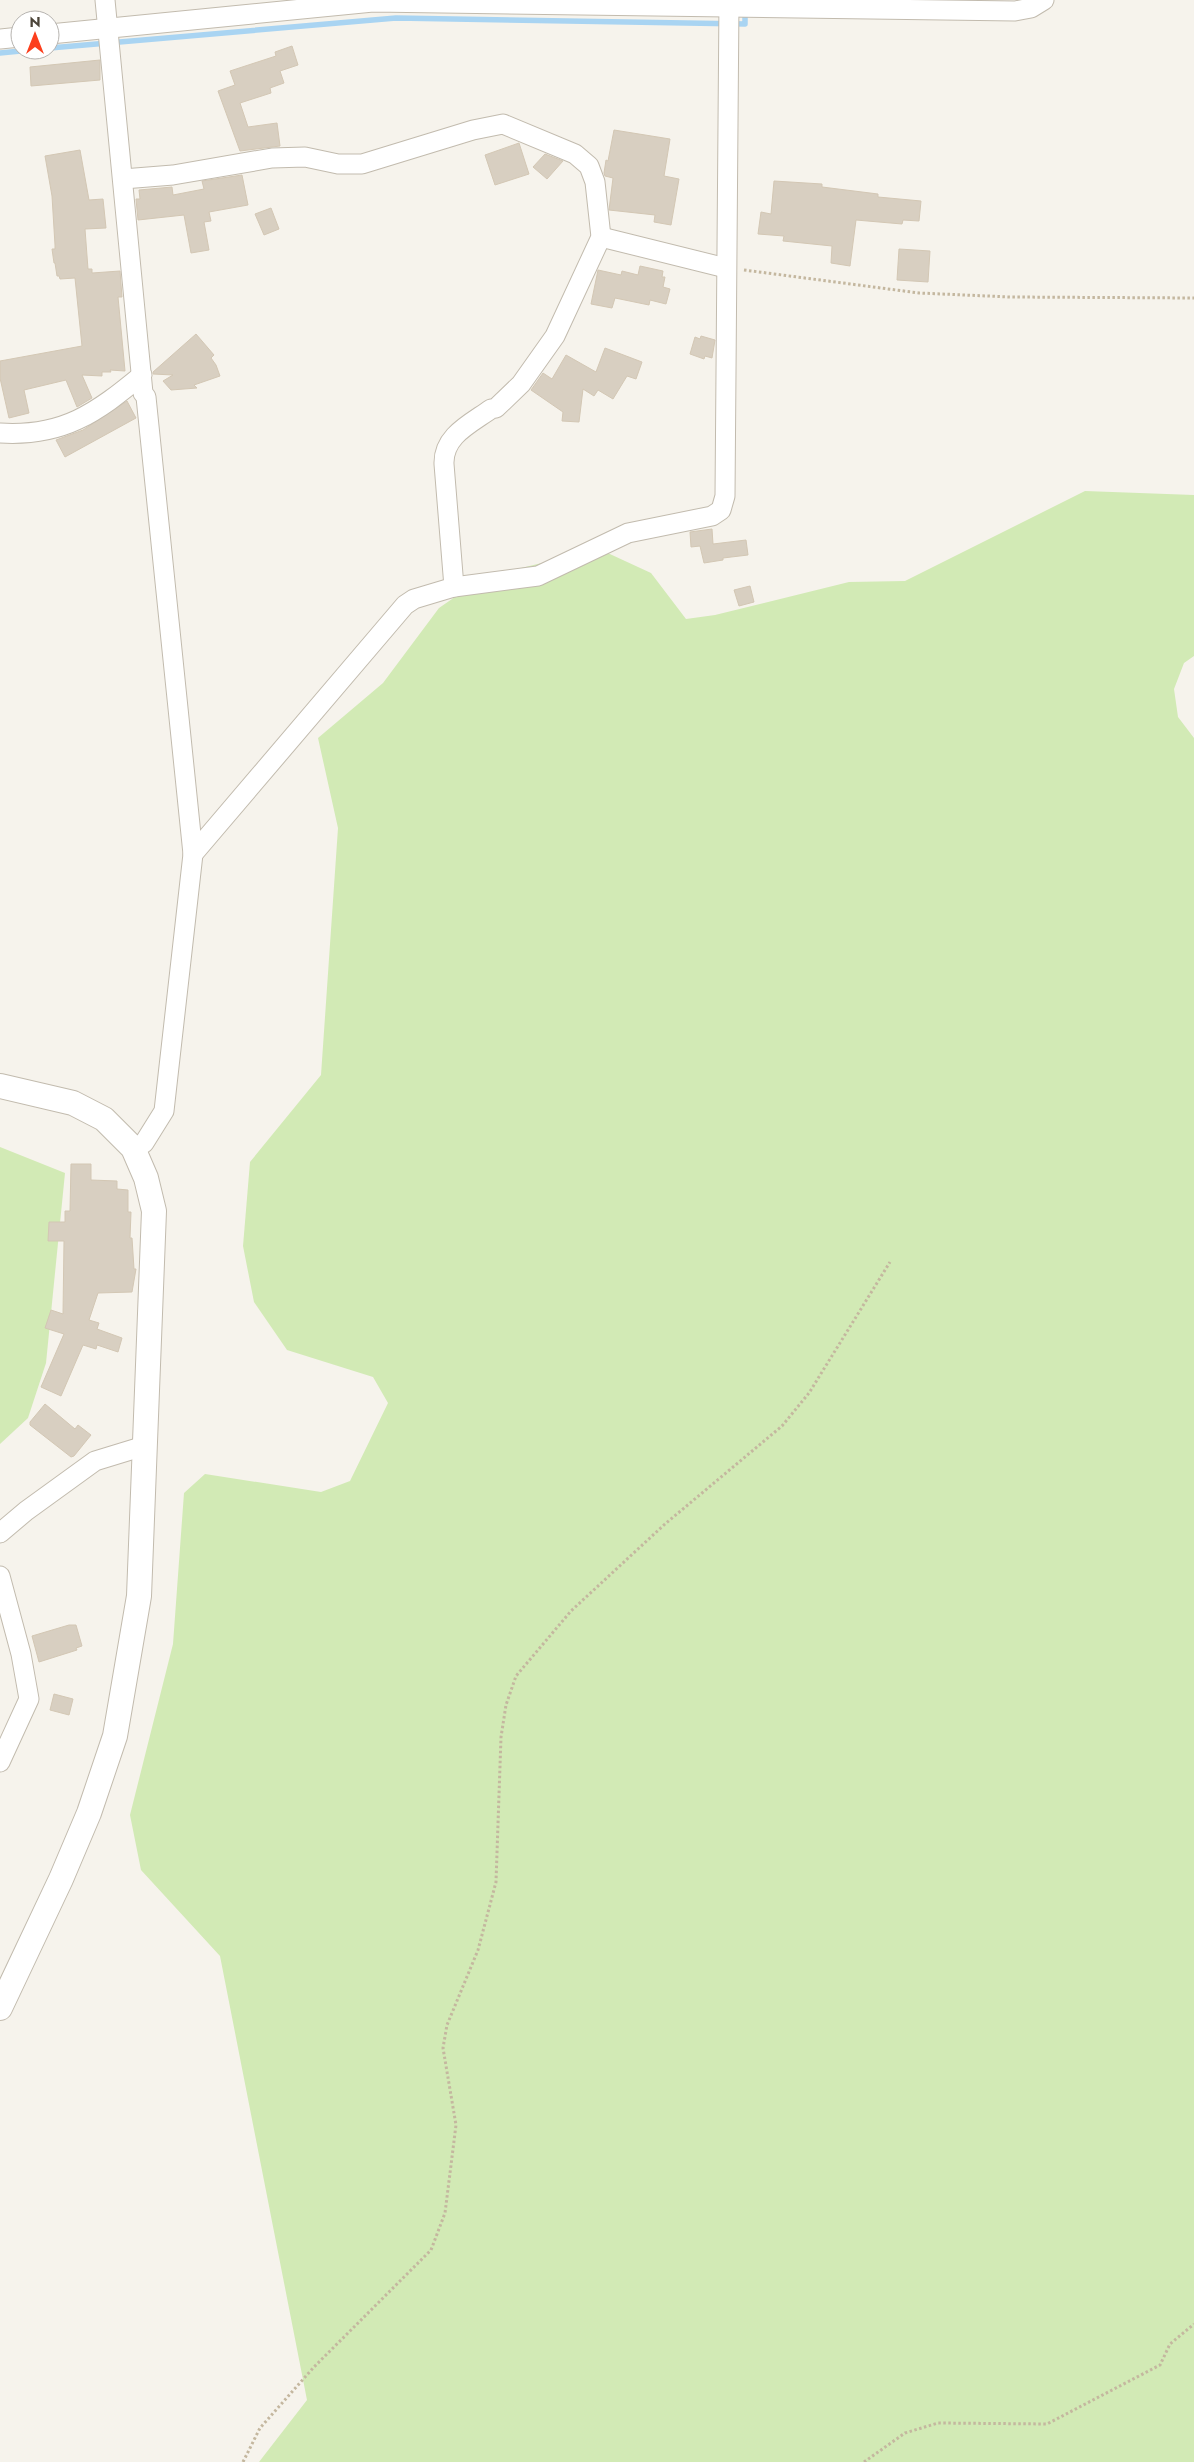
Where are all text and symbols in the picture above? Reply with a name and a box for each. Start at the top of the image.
north arrow [10,10,60,60]
text: N [29,12,41,32]

